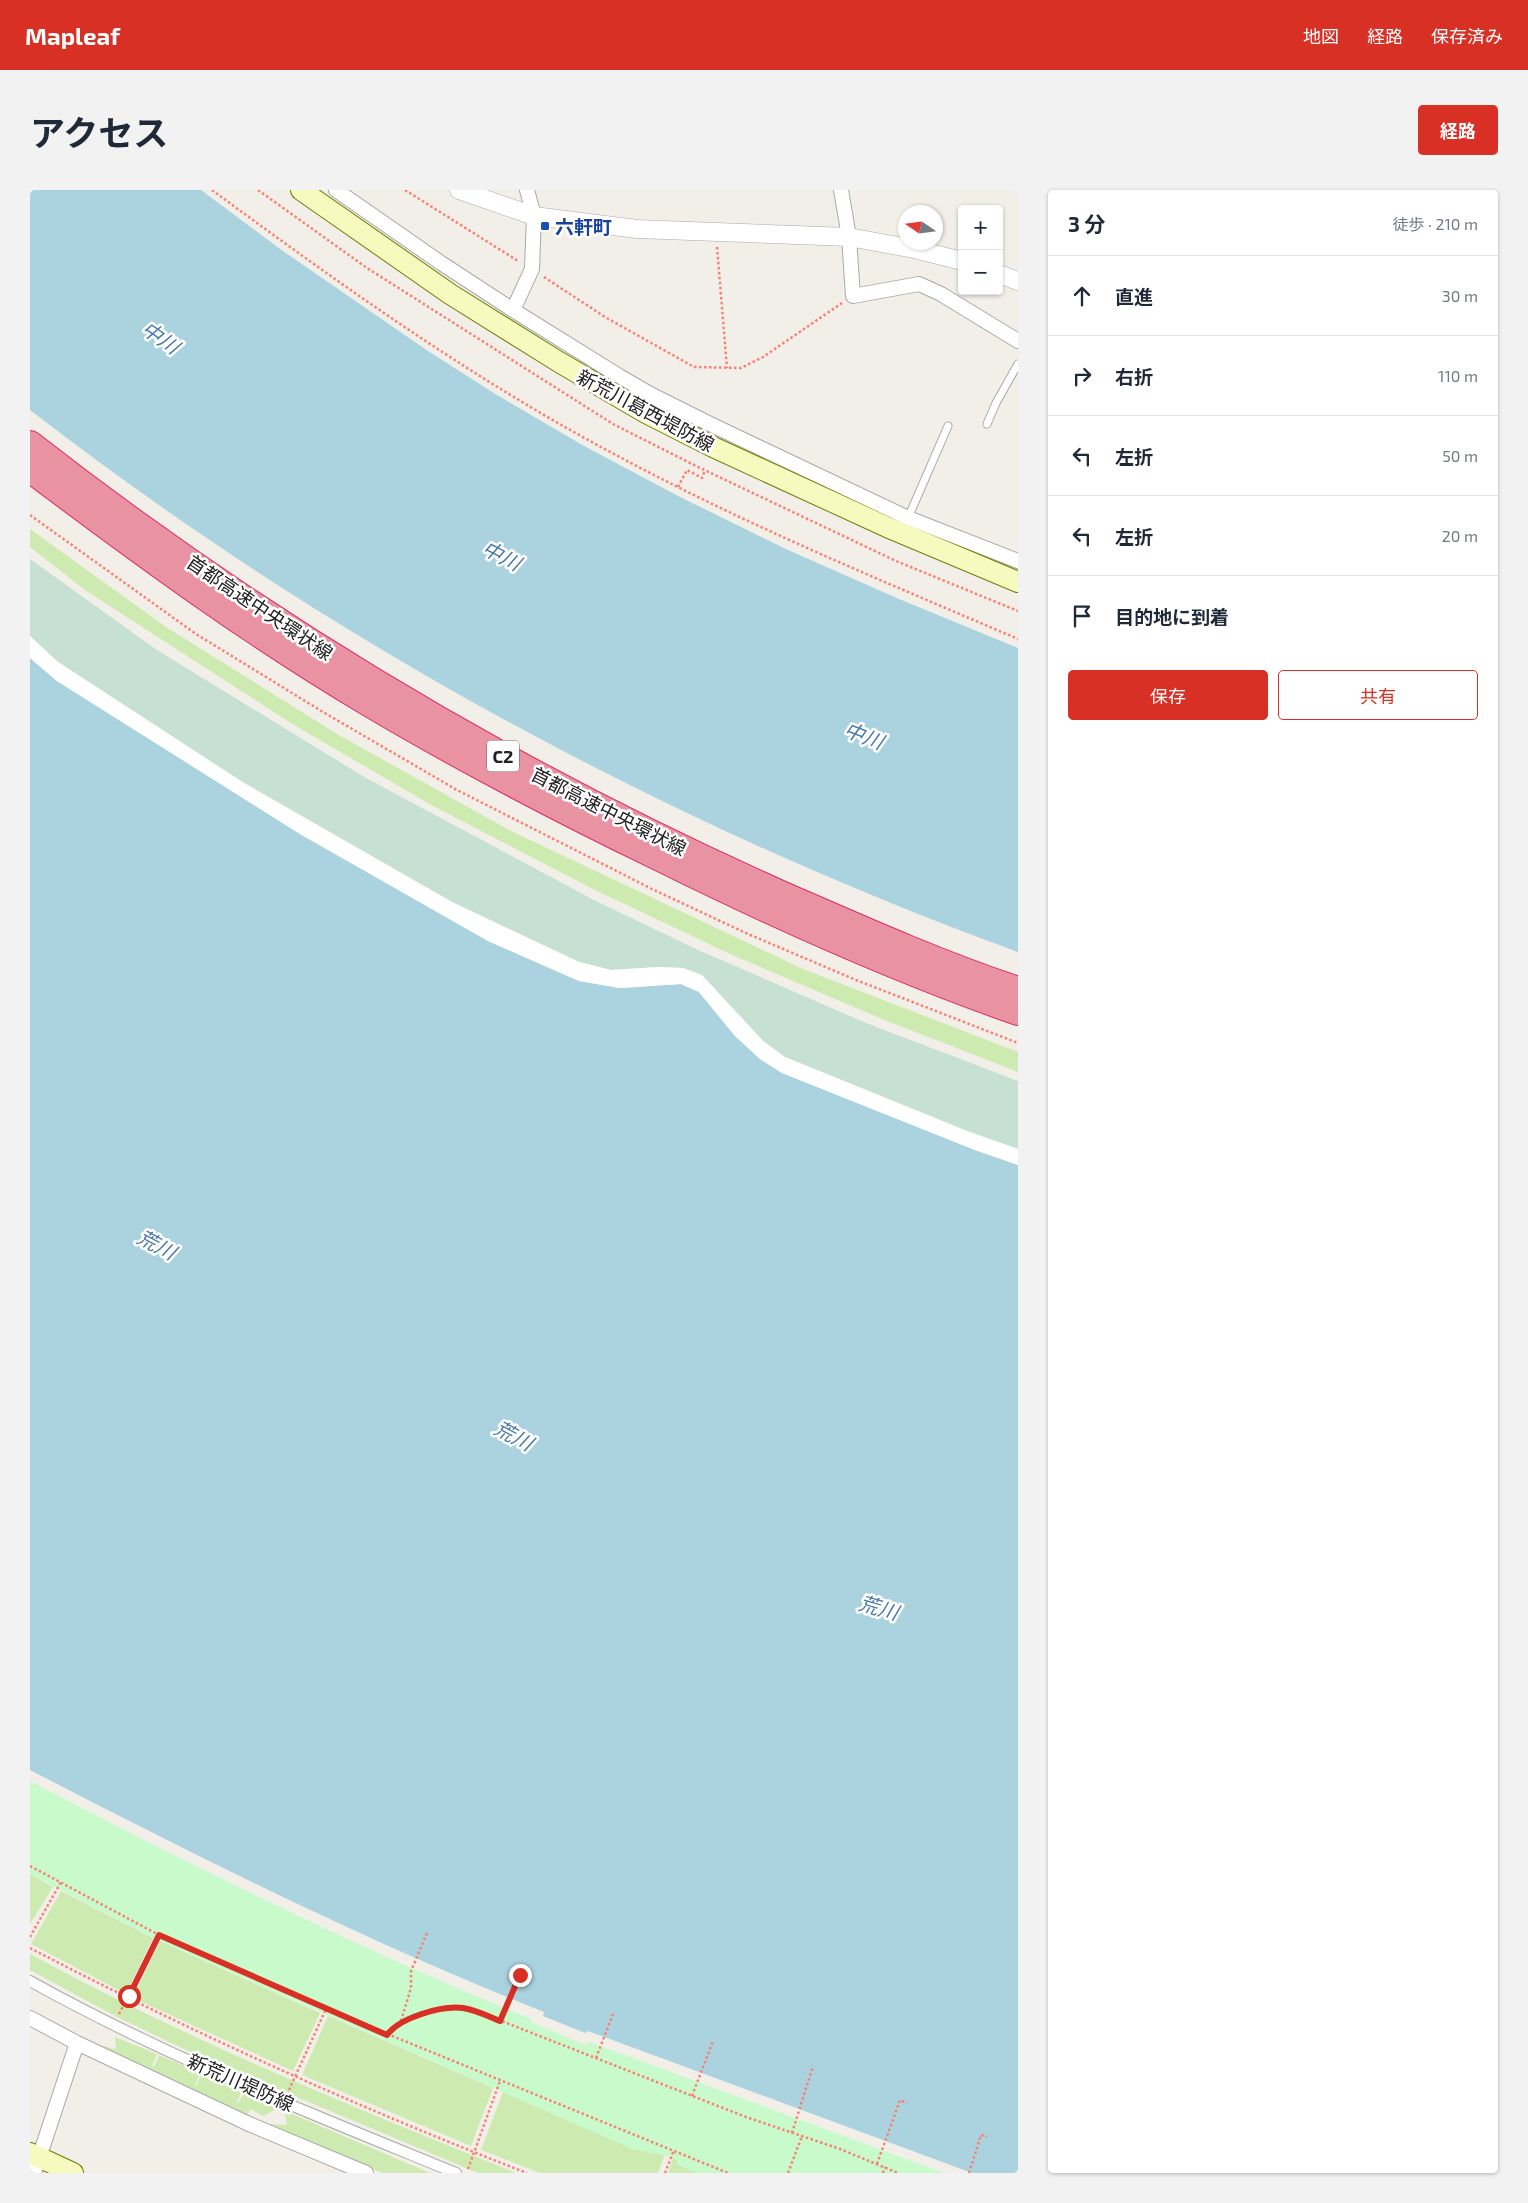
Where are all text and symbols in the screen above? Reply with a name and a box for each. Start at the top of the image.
text: Mapleaf [25,21,120,50]
text: 地図 [1303,25,1339,47]
text: 経路 [1367,25,1403,47]
text: 保存済み [1431,25,1503,47]
button: 経路 [1418,105,1498,155]
text: アクセス [30,111,168,153]
north arrow [898,205,943,250]
map controls [958,205,1003,295]
button: + [958,205,1003,250]
text: 3 分 [1068,211,1105,236]
text: 徒歩 · 210 m [1392,214,1478,233]
place label: 六軒町 [555,215,612,238]
marker: 六軒町 [539,220,551,232]
button: − [958,250,1003,295]
icon: ahead [1068,282,1096,310]
text: 直進 [1115,285,1153,308]
text: 30 m [1442,286,1478,305]
water label: 中川 [138,316,186,359]
icon: right [1068,362,1096,390]
street label: 新荒川葛西堤防線 [573,364,719,456]
text: 右折 [1115,365,1153,388]
text: 110 m [1438,366,1478,385]
icon: left [1068,442,1096,470]
text: 左折 [1115,445,1153,468]
text: 50 m [1442,446,1478,465]
icon: left [1068,522,1096,550]
text: 左折 [1115,525,1153,548]
text: 20 m [1442,526,1478,545]
water label: 中川 [479,535,527,576]
street label: 首都高速中央環状線 [183,550,337,664]
icon: arrive [1068,602,1096,630]
text: 目的地に到着 [1115,605,1229,628]
button: 保存 [1068,670,1268,720]
button: 共有 [1278,670,1478,720]
water label: 中川 [841,717,889,754]
road number: C2 [487,740,519,772]
street label: 首都高速中央環状線 [528,762,690,860]
water label: 荒川 [134,1224,182,1265]
water label: 荒川 [491,1415,539,1456]
water label: 荒川 [856,1590,903,1625]
route end [509,1964,532,1987]
route start [118,1985,141,2008]
street label: 新荒川堤防線 [184,2048,298,2116]

